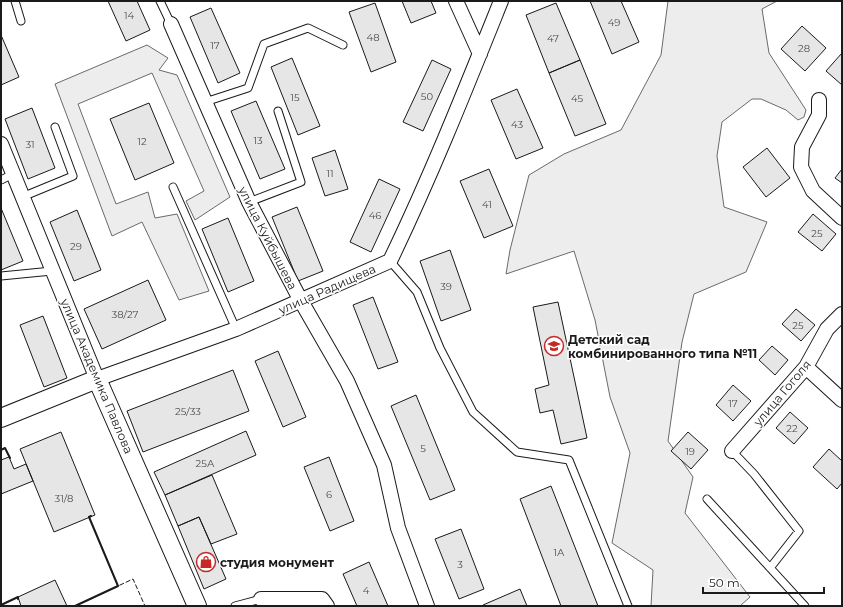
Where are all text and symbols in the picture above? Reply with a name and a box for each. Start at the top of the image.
house number: 14 [124,9,134,22]
house number: 49 [608,16,620,29]
house number: 48 [366,31,380,44]
house number: 47 [547,32,559,45]
house number: 17 [210,39,220,52]
house number: 28 [798,42,810,55]
house number: 50 [421,90,434,103]
house number: 15 [290,91,300,104]
house number: 45 [571,92,583,105]
house number: 43 [511,118,523,131]
house number: 13 [253,134,263,147]
house number: 12 [137,135,147,148]
house number: 31 [25,138,35,151]
house number: 11 [326,167,334,180]
street label: улица Куйбышева [235,183,301,292]
house number: 41 [482,198,492,211]
house number: 46 [369,209,381,222]
house number: 25 [811,227,823,240]
house number: 29 [70,240,82,253]
street label: улица Радищева [275,261,378,318]
house number: 39 [440,280,452,293]
street label: улица Академика Павлова [57,295,137,456]
house number: 38/27 [112,308,139,321]
house number: 25 [792,319,804,332]
place label: Детский сад комбинированного типа №11 [568,332,757,361]
school or university icon: Детский сад комбинированного типа №11 [543,335,565,357]
street label: улица Гоголя [749,357,814,430]
house number: 17 [728,397,738,410]
house number: 25/33 [175,405,201,418]
house number: 22 [786,422,798,435]
house number: 5 [420,442,426,455]
house number: 19 [685,445,695,458]
house number: 25А [196,457,215,470]
house number: 6 [326,488,332,501]
house number: 31/8 [55,492,73,505]
house number: 1А [553,546,565,559]
shop icon: студия монумент [195,551,217,573]
place label: студия монумент [220,555,334,570]
house number: 3 [457,558,463,571]
scale bar [703,569,824,595]
text: 50 m [709,575,740,590]
house number: 4 [363,584,370,597]

